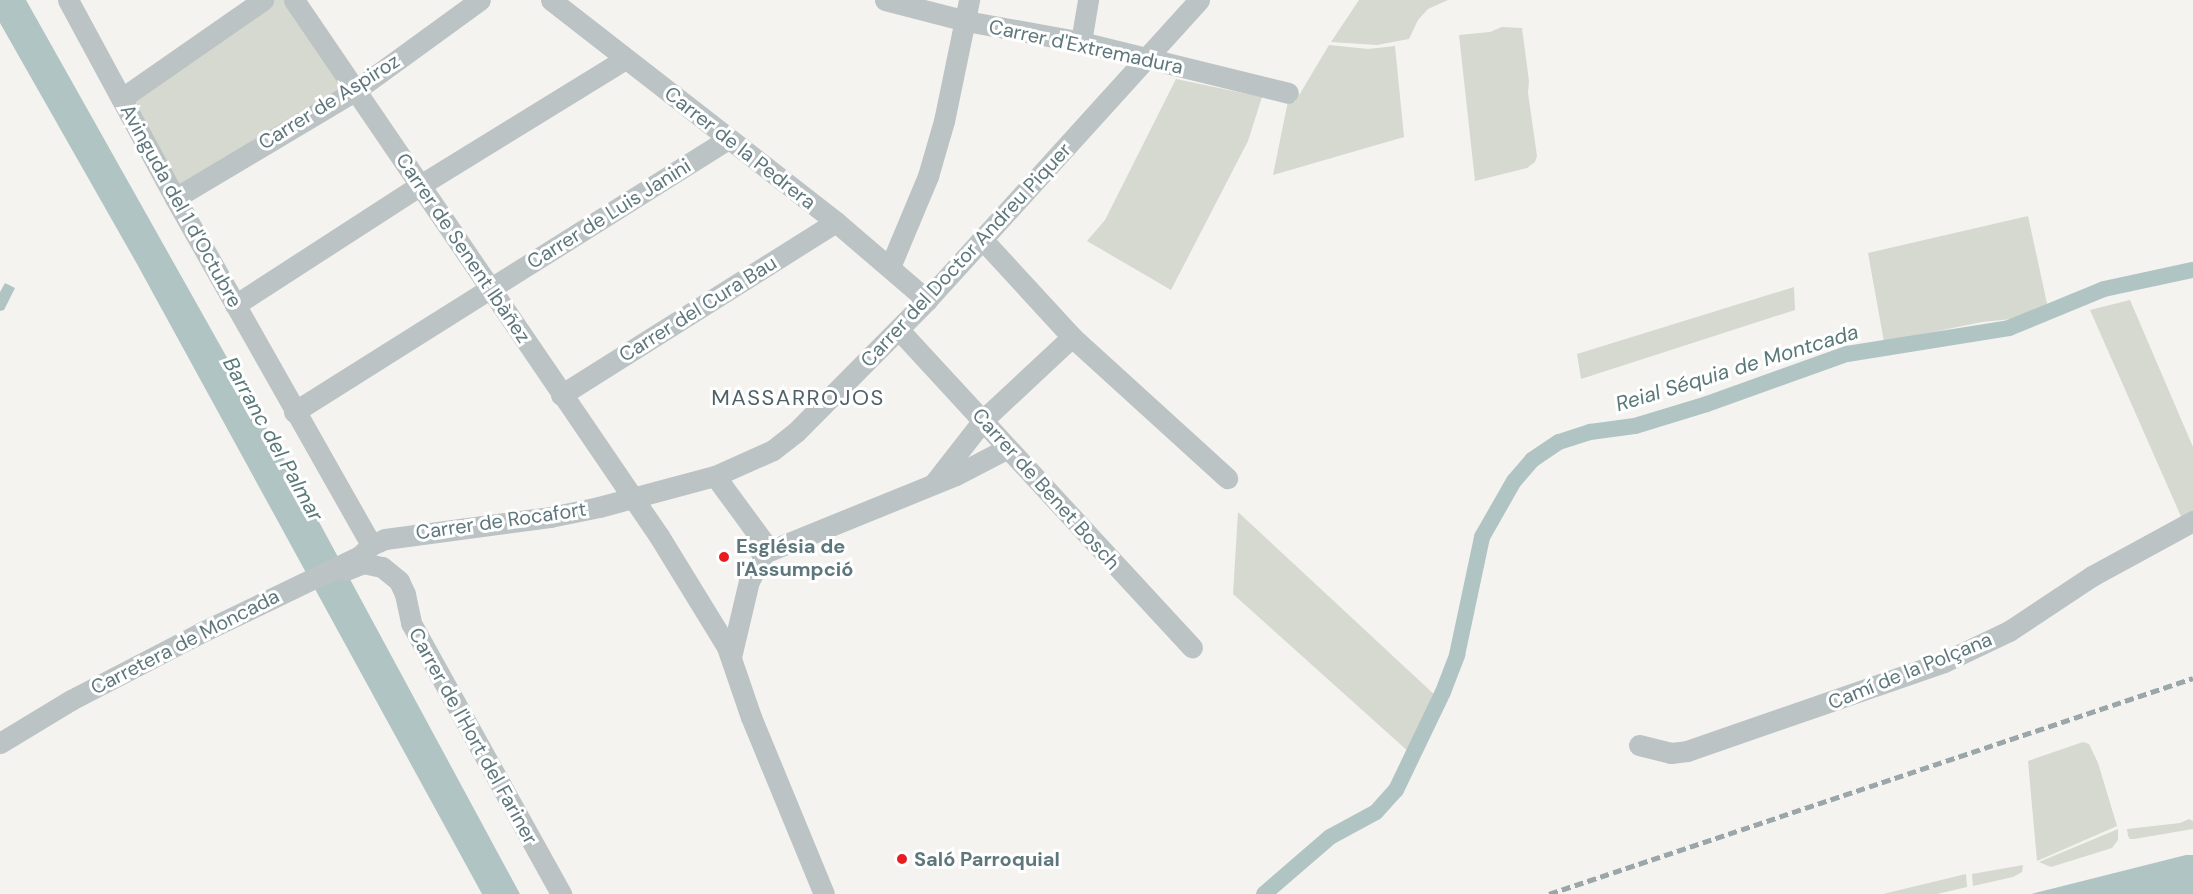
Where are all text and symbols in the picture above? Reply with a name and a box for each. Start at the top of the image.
street label: Carrer d'Extremadura [987,15,1185,79]
street label: Carrer de Aspiroz [254,49,404,155]
street label: Carrer de la Pedrera [660,82,820,214]
street label: Avinguda del 1 d'Octubre [115,100,247,312]
street label: Carrer del Doctor Andreu Piquer [856,138,1076,372]
street label: Carrer de Senent Ibàñez [391,149,535,347]
street label: Carrer de Luis Janini [523,154,695,274]
street label: Carrer del Cura Bau [615,251,781,367]
water label: Reial Séquia de Montcada [1613,319,1861,417]
water label: Barranc del Palmar [217,353,329,525]
district label: MASSARROJOS [711,385,885,411]
street label: Carrer de Benet Bosch [967,403,1125,575]
street label: Carrer de Rocafort [414,497,588,545]
place label: Església de l'Assumpció [736,534,853,581]
marker: Església de l'Assumpció [717,550,731,564]
street label: Carretera de Moncada [87,584,283,700]
street label: Carrer de l'Hort del Fariner [403,624,543,848]
street label: Camí de la Polçana [1825,627,1995,715]
place label: Saló Parroquial [914,847,1060,871]
marker: Saló Parroquial [895,852,909,866]

